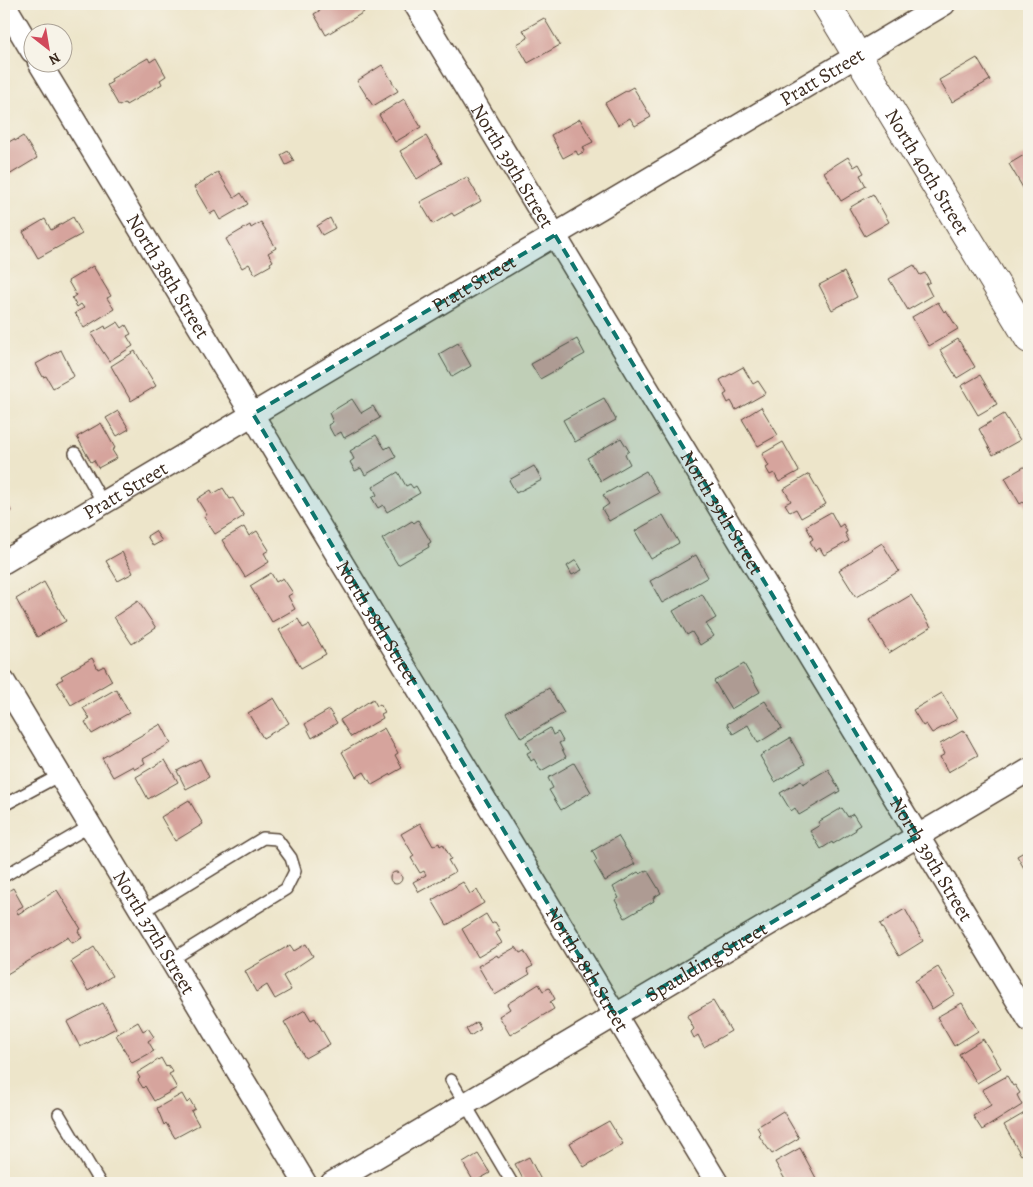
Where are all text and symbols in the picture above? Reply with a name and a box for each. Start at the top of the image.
north arrow [22,22,72,72]
street label: Pratt Street [775,41,870,113]
text: N [45,48,64,69]
street label: North 39th Street [464,99,561,234]
street label: North 40th Street [879,104,976,240]
street label: North 38th Street [120,209,216,344]
street label: Pratt Street [426,248,521,319]
street label: North 39th Street [674,445,770,580]
street label: Pratt Street [78,455,173,526]
street label: North 38th Street [329,555,426,691]
street label: North 39th Street [883,792,979,927]
street label: North 37th Street [106,866,202,1000]
street label: North 38th Street [539,902,635,1037]
street label: Spaulding Street [641,915,773,1008]

